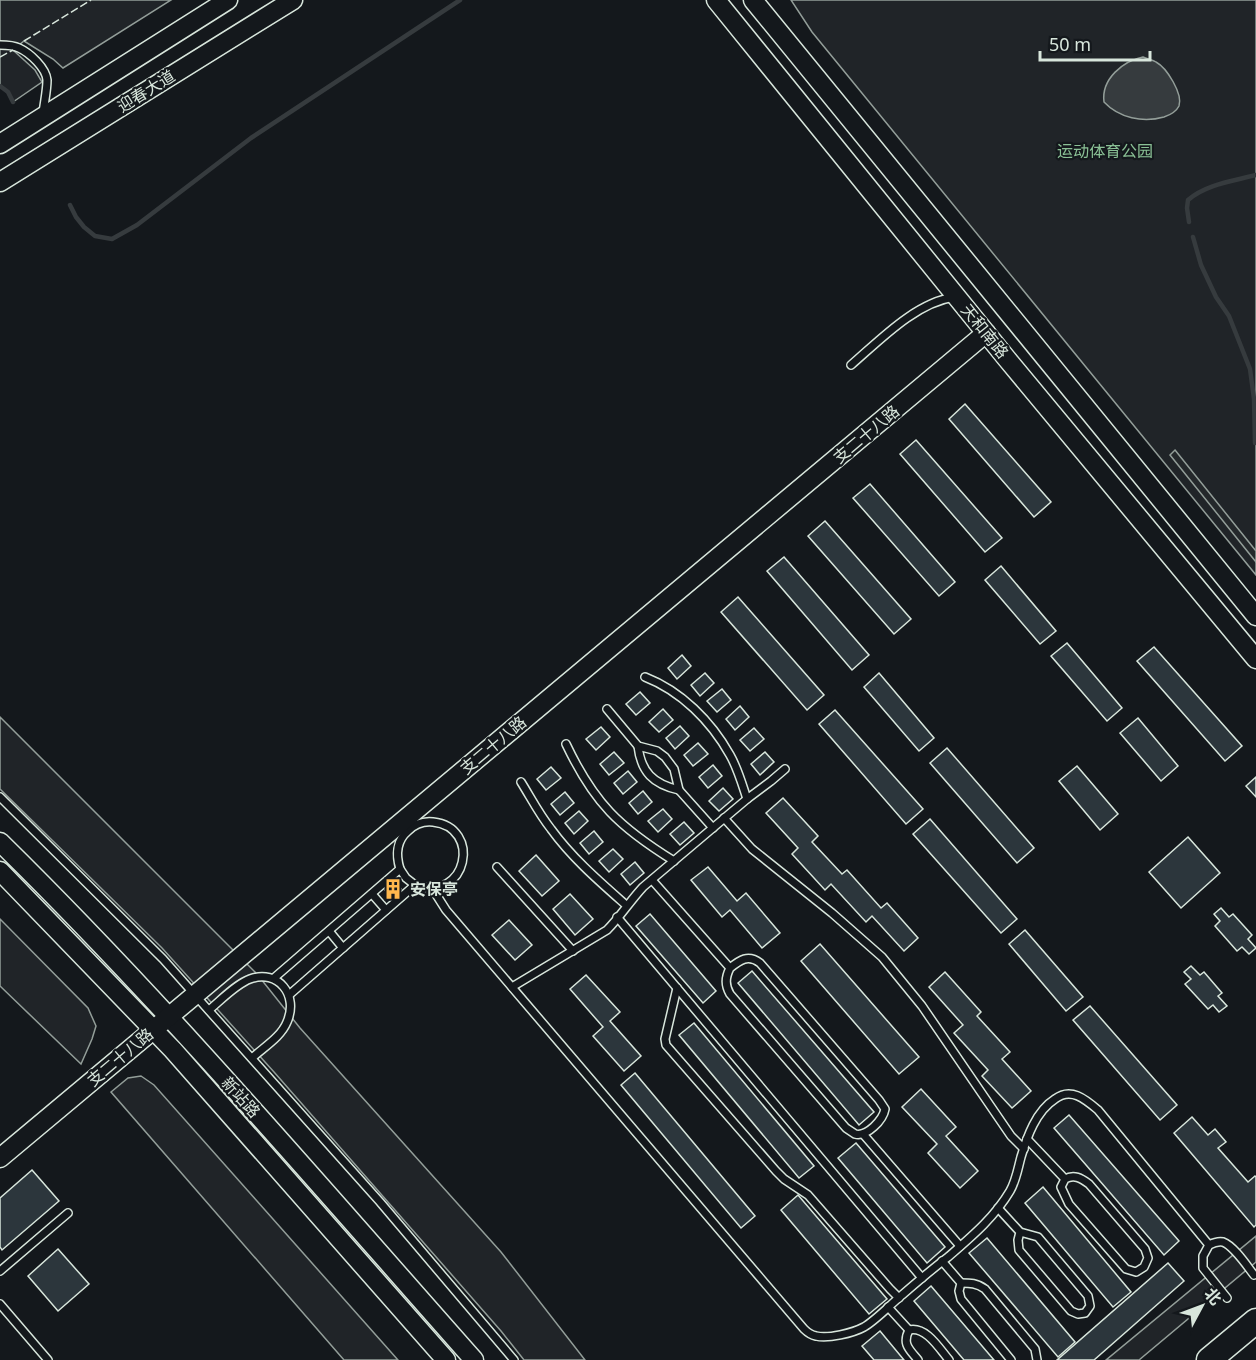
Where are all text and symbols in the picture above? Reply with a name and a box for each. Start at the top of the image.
scale bar [1040,24,1150,62]
text: 50 m [1049,32,1091,56]
street label: 迎春大道 [113,65,179,117]
park label: 运动体育公园 [1057,140,1153,162]
street label: 天和南路 [956,299,1014,363]
street label: 支二十八路 [828,400,904,468]
street label: 支二十八路 [455,711,531,779]
building icon: 安保亭 [381,877,405,901]
place label: 安保亭 [410,878,458,900]
street label: 支二十八路 [82,1023,158,1091]
street label: 新站路 [217,1072,265,1122]
north arrow [1172,1276,1232,1336]
text: 北 [1200,1283,1227,1309]

